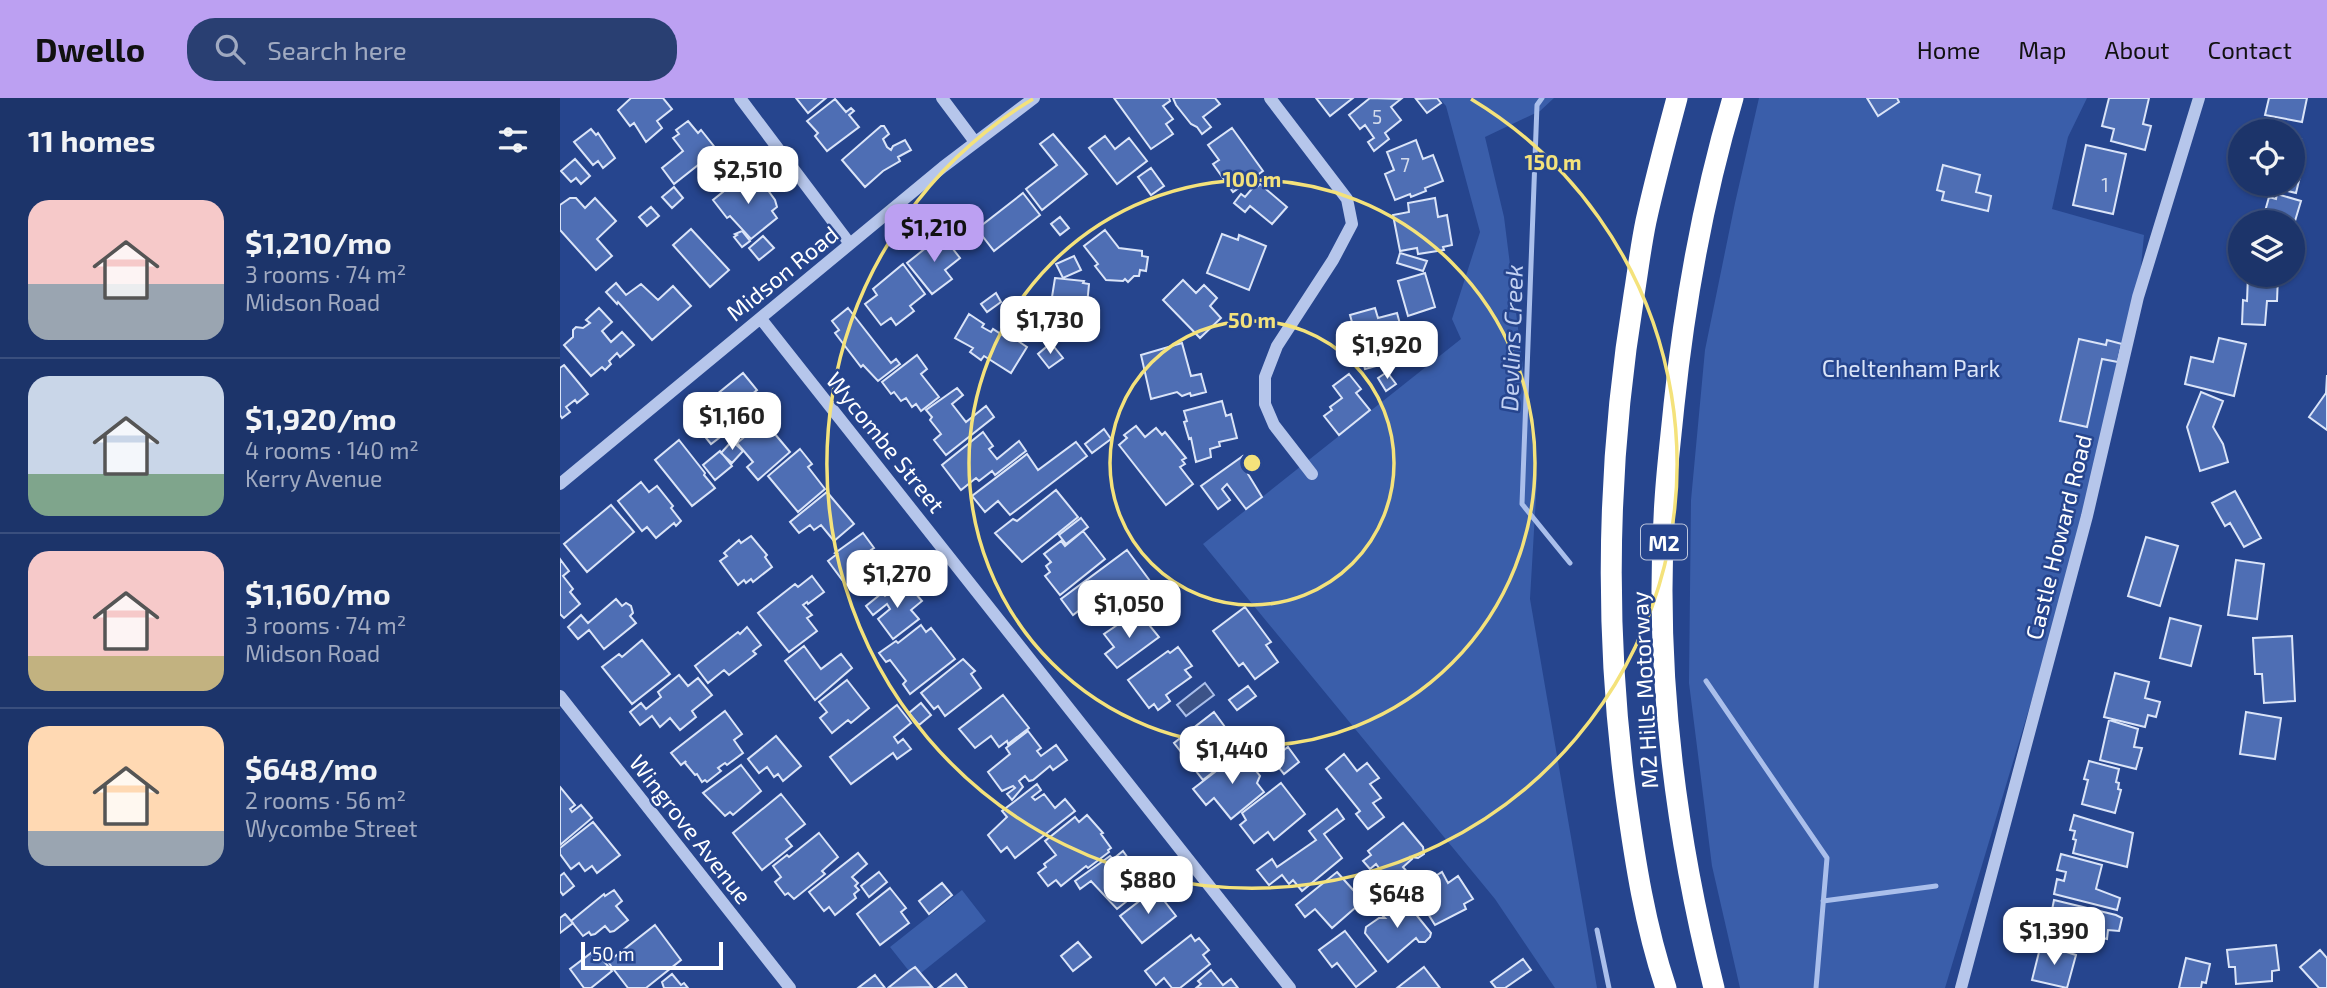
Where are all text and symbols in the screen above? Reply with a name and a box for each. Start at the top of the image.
search box [187,18,677,81]
text: Dwello [35,29,145,69]
icon: search [211,30,249,68]
text: Search here [267,34,407,65]
text: Home [1917,35,1980,64]
text: Map [2018,35,2066,64]
text: About [2104,35,2170,64]
text: Contact [2208,35,2292,64]
house number: 5 [1372,105,1382,128]
map controls [2228,119,2305,287]
button: locate [2228,119,2305,196]
icon: filters [494,121,532,159]
text: 11 homes [28,122,155,158]
pin: $2,510 [691,146,805,206]
text: 150 m [1525,149,1581,174]
house number: 7 [1400,153,1410,176]
text: $2,510 [713,155,783,183]
text: 100 m [1223,166,1281,191]
house number: 1 [2101,173,2109,196]
pin: $1,210 [877,204,991,264]
button: layers [2228,210,2305,287]
text: $1,210 [901,213,967,241]
street label: Midson Road [721,220,843,326]
text: $1,210/mo [245,224,392,260]
icon: home [84,228,168,312]
text: 3 rooms · 74 m² [245,260,406,288]
water label: Devlins Creek [1494,264,1528,412]
text: Midson Road [245,288,380,316]
pin: $1,730 [993,296,1107,356]
text: $1,730 [1016,305,1084,333]
text: 50 m [1228,307,1276,332]
pin: $1,920 [1330,322,1444,381]
text: $1,920 [1352,330,1422,358]
park label: Cheltenham Park [1822,354,2000,382]
street label: Wycombe Street [821,366,951,518]
pin: $1,160 [675,392,789,452]
text: $1,920/mo [245,400,396,436]
text: $1,160 [699,401,765,429]
icon: home [84,404,168,488]
street label: Castle Howard Road [2019,431,2097,643]
text: 4 rooms · 140 m² [245,436,419,464]
centre of rings [1240,451,1264,475]
text: Kerry Avenue [245,464,382,492]
road number: M2 [1641,524,1687,560]
pin: $1,270 [840,550,954,610]
text: $1,270 [863,559,931,587]
text: $1,160/mo [245,575,391,611]
icon: home [84,579,168,663]
pin: $1,050 [1072,580,1186,640]
text: $1,050 [1094,589,1164,617]
street label: M2 Hills Motorway [1625,591,1663,789]
text: 3 rooms · 74 m² [245,611,406,639]
text: Midson Road [245,639,380,667]
pin: $1,440 [1175,726,1289,786]
text: $1,440 [1196,735,1268,763]
street label: Wingrove Avenue [624,749,758,909]
text: $648/mo [245,750,378,786]
icon: home [84,754,168,838]
text: 2 rooms · 56 m² [245,786,406,814]
text: Wycombe Street [245,814,418,842]
pin: $880 [1107,856,1189,916]
text: $880 [1120,865,1176,893]
pin: $648 [1356,870,1438,930]
text: $648 [1369,879,1425,907]
pin: $1,390 [1997,908,2111,967]
text: $1,390 [2019,916,2089,944]
scale bar [581,939,723,971]
text: 50 m [592,942,635,965]

